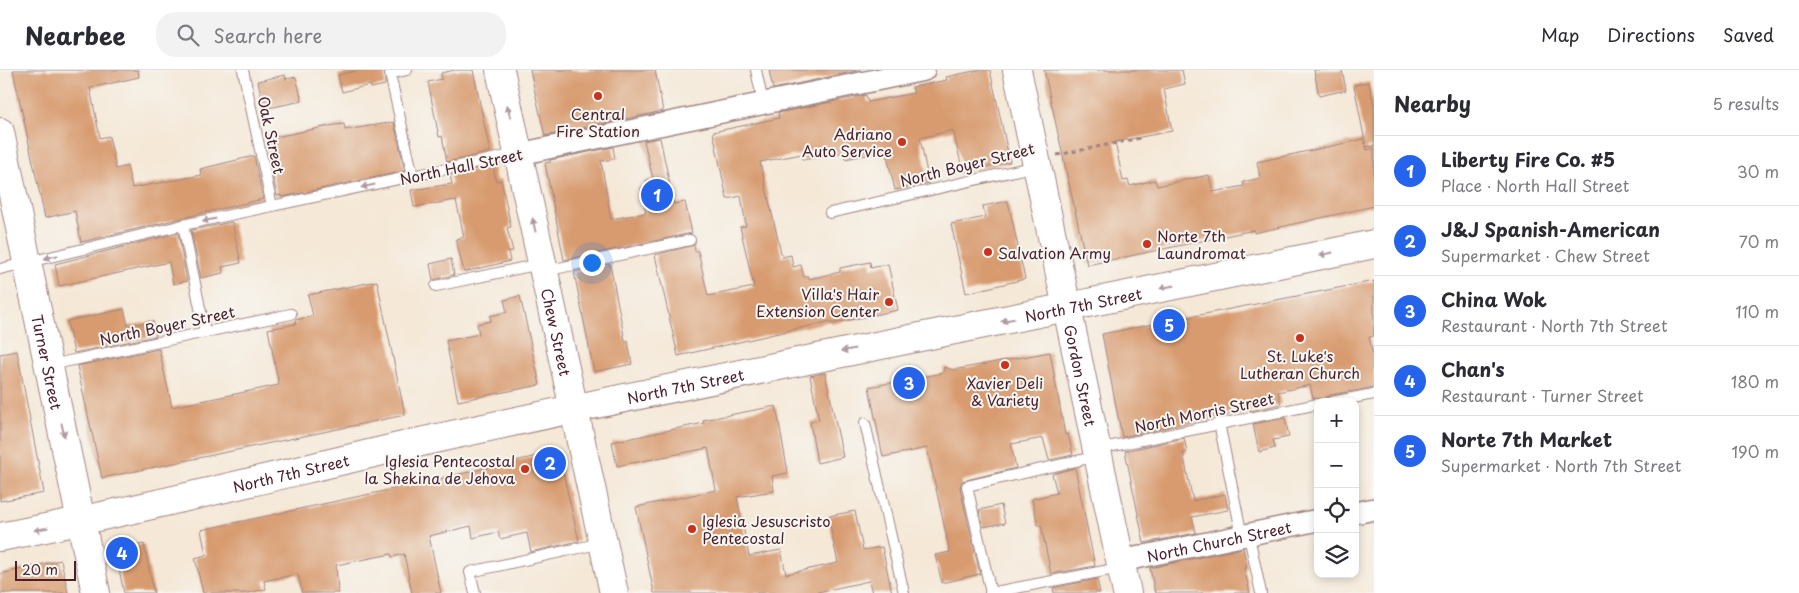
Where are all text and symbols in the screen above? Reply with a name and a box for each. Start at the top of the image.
search box [156,12,506,57]
text: Nearbee [25,17,126,53]
icon: search [174,21,202,49]
text: Search here [214,21,322,49]
text: Map [1541,21,1579,48]
text: Directions [1607,21,1695,48]
text: Saved [1723,21,1774,48]
text: Nearby [1394,87,1471,119]
marker: Central Fire Station [592,90,604,102]
text: 5 results [1712,91,1779,115]
street label: Oak Street [253,94,291,176]
place label: Central Fire Station [556,102,640,142]
one-way arrow [505,103,513,119]
place label: Adriano Auto Service [802,122,892,162]
marker: Adriano Auto Service [896,136,908,148]
street label: North Boyer Street [897,136,1037,192]
street label: North Hall Street [397,142,525,190]
text: Liberty Fire Co. #5 [1441,145,1615,173]
text: 1 [1406,159,1414,183]
text: 30 m [1737,159,1779,183]
text: Place · North Hall Street [1441,173,1629,197]
pin: 1 [641,176,673,214]
one-way arrow [361,182,376,190]
text: J&J Spanish-American [1441,215,1660,243]
one-way arrow [201,216,217,224]
one-way arrow [530,217,538,232]
place label: Norte 7th Laundromat [1157,224,1246,264]
text: 2 [1404,229,1416,253]
text: 70 m [1739,229,1779,253]
marker: Norte 7th Laundromat [1141,238,1153,250]
place label: Salvation Army [998,241,1111,264]
text: Supermarket · Chew Street [1441,243,1650,267]
marker: Salvation Army [982,246,994,258]
your location [579,250,605,276]
one-way arrow [1319,250,1334,258]
one-way arrow [44,253,59,261]
street label: North 7th Street [1023,281,1144,327]
place label: Villa's Hair Extension Center [756,282,879,322]
one-way arrow [1159,284,1175,292]
text: China Wok [1441,285,1547,313]
street label: Chew Street [536,286,578,378]
marker: Villa's Hair Extension Center [883,296,895,308]
street label: North Boyer Street [97,299,237,351]
text: 3 [1405,299,1415,323]
text: 110 m [1736,299,1779,323]
pin: 5 [1153,306,1185,344]
street label: Turner Street [27,312,69,412]
text: Restaurant · North 7th Street [1441,313,1667,337]
one-way arrow [1000,316,1016,324]
street label: Gordon Street [1059,322,1103,428]
marker: St. Luke's Lutheran Church [1294,332,1306,344]
place label: St. Luke's Lutheran Church [1240,344,1360,384]
one-way arrow [840,347,856,355]
text: Chan's [1441,355,1505,383]
marker: Xavier Deli & Variety [999,359,1011,371]
street label: North 7th Street [625,362,746,409]
pin: 3 [893,364,925,402]
text: 4 [1405,369,1415,393]
text: 180 m [1731,369,1779,393]
place label: Xavier Deli & Variety [967,371,1043,411]
text: Restaurant · Turner Street [1441,383,1644,407]
street label: North Morris Street [1132,386,1276,438]
map controls [1314,398,1359,578]
button: + [1314,398,1359,443]
one-way arrow [60,423,68,439]
text: Norte 7th Market [1441,425,1612,453]
text: 5 [1405,439,1415,463]
text: 190 m [1731,439,1779,463]
button: − [1314,443,1359,488]
pin: 2 [534,444,566,482]
street label: North 7th Street [230,448,351,497]
place label: Iglesia Pentecostal la Shekina de Jehova [364,449,516,489]
text: Supermarket · North 7th Street [1441,453,1681,477]
marker: Iglesia Pentecostal la Shekina de Jehova [519,463,531,475]
button: locate [1314,488,1359,533]
place label: Iglesia Jesuscristo Pentecostal [702,509,831,549]
street label: North Church Street [1145,514,1293,567]
marker: Iglesia Jesuscristo Pentecostal [686,523,698,535]
one-way arrow [33,526,49,534]
button: layers [1314,533,1359,578]
pin: 4 [106,534,138,572]
scale bar [15,558,76,581]
text: 20 m [22,559,58,580]

